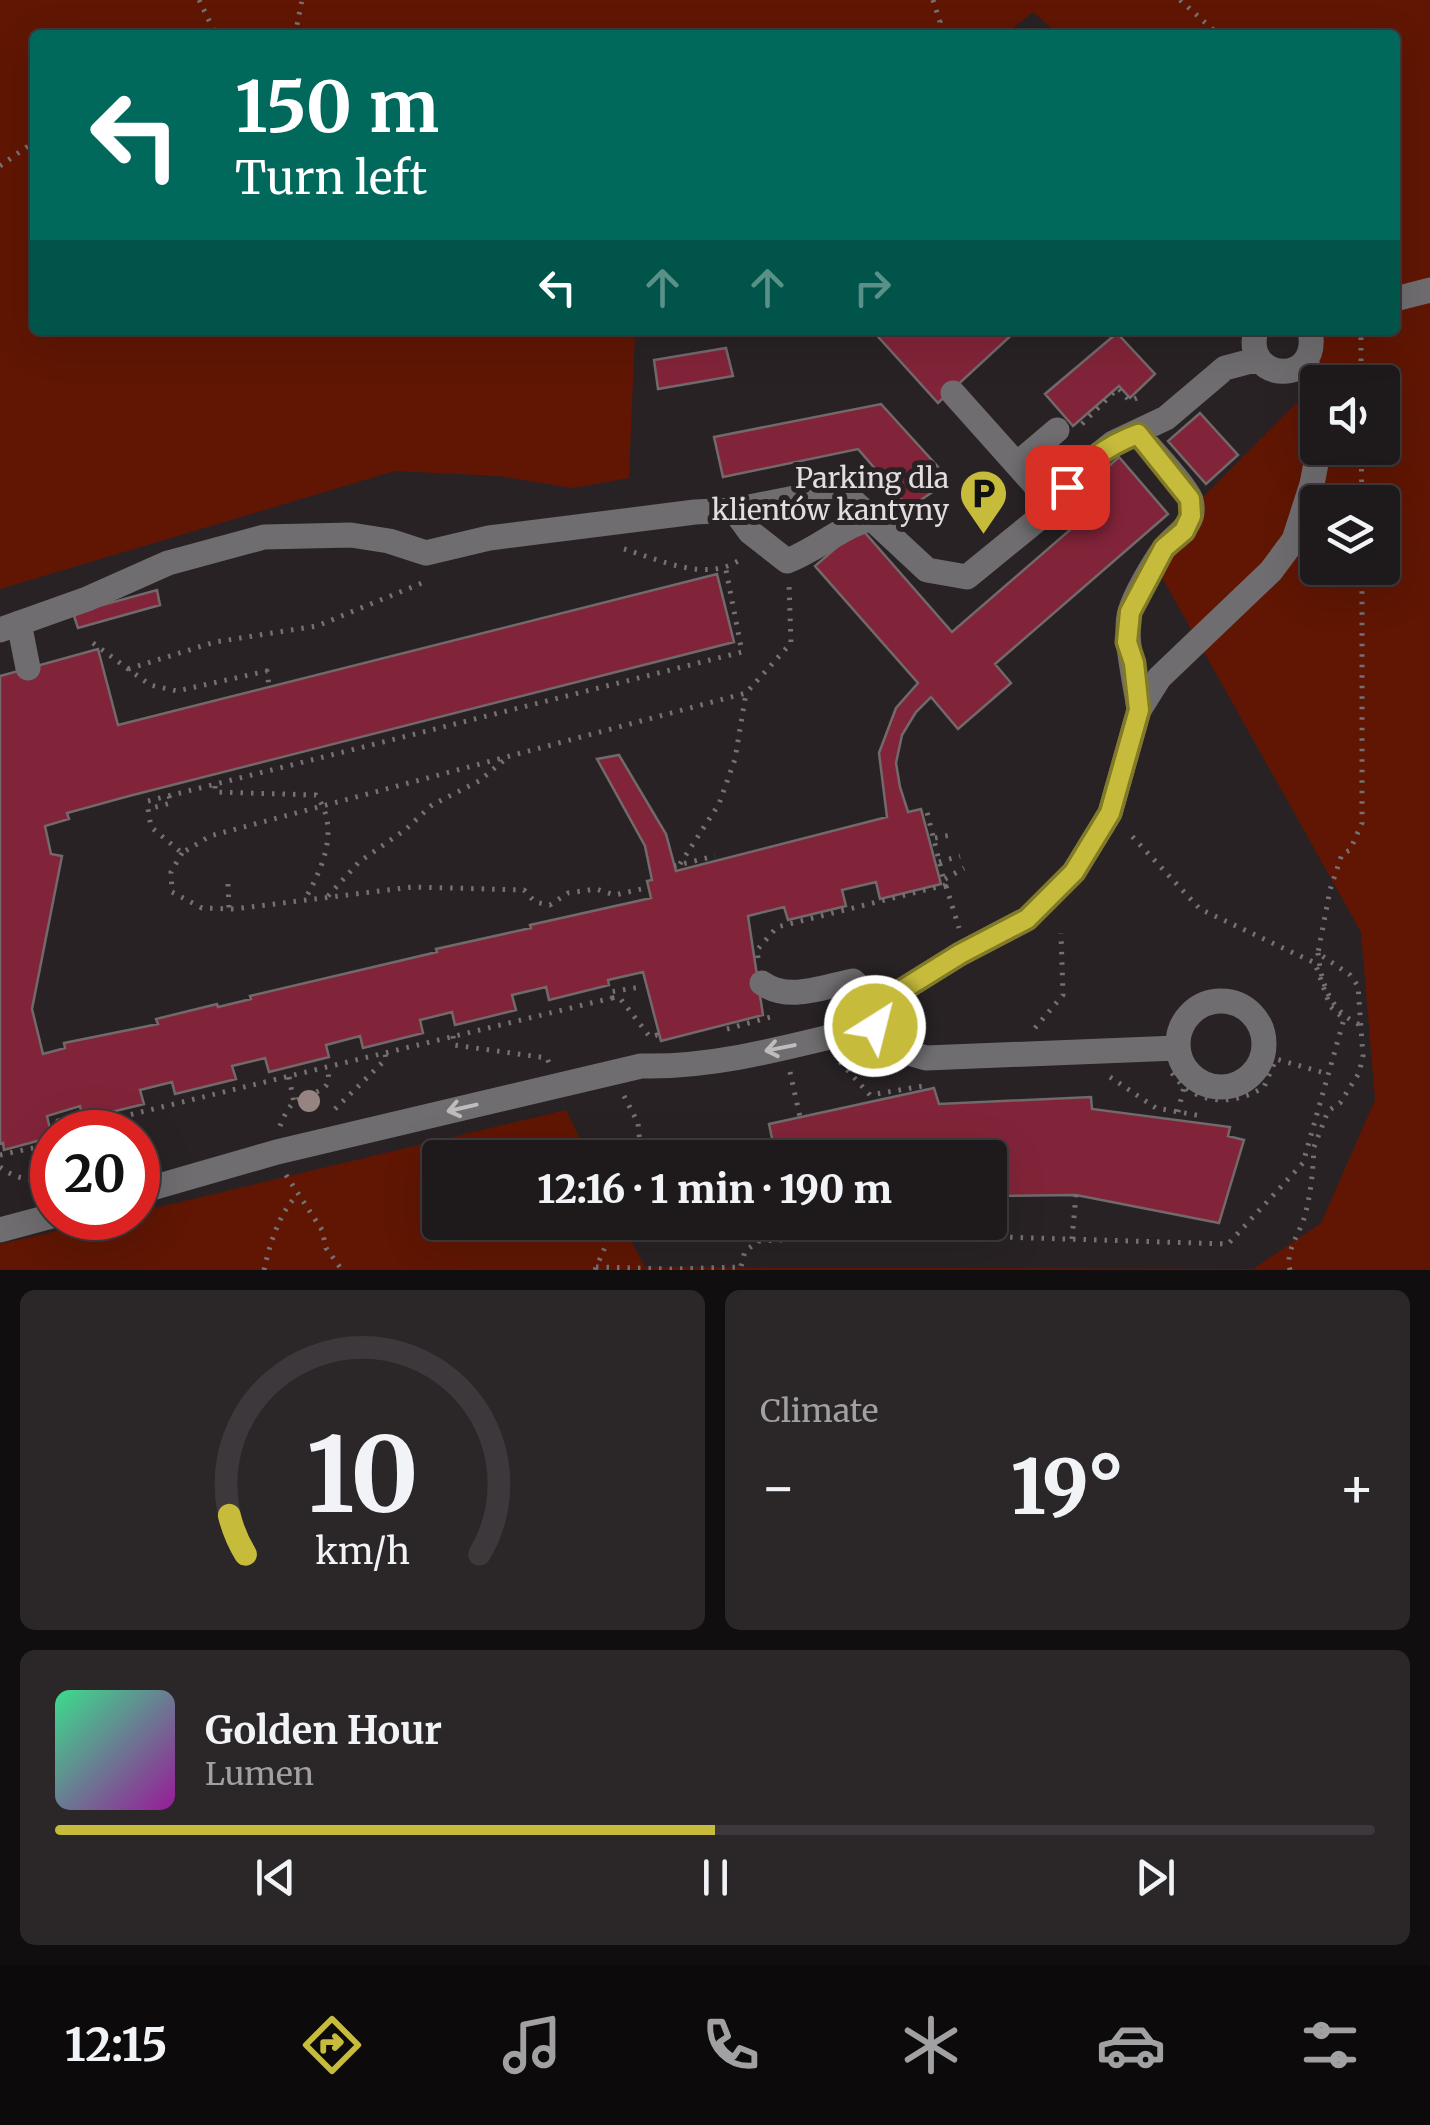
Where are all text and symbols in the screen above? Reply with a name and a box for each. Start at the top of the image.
text: 150 m [235,63,439,151]
icon: left [70,70,200,200]
text: Turn left [235,150,427,206]
icon: left [530,260,585,315]
icon: ahead [635,260,690,315]
icon: ahead [740,260,795,315]
icon: right [845,260,900,315]
map controls [1300,365,1400,585]
button: sound [1300,365,1400,465]
pin [1025,445,1110,530]
place label: Parking dla klientów kantyny [711,460,950,528]
icon: arrive [1040,460,1095,515]
parking icon: Parking dla klientów kantyny [958,468,1010,536]
button: layers [1300,485,1400,585]
position arrow [823,974,927,1078]
one-way arrow [765,1040,797,1059]
one-way arrow [447,1100,479,1118]
speed limit sign: 20 [30,1110,160,1240]
text: 12:16 · 1 min · 190 m [537,1166,892,1213]
text: Climate [760,1391,878,1431]
text: 10 [306,1410,419,1540]
text: 19° [1011,1440,1124,1534]
text: − [760,1453,797,1522]
text: + [1338,1453,1375,1522]
text: km/h [315,1529,410,1574]
text: Golden Hour [205,1707,442,1754]
text: Lumen [205,1754,314,1794]
icon: previous [248,1850,303,1905]
icon: pause [688,1850,743,1905]
icon: next [1128,1850,1183,1905]
icon: directions [297,2010,367,2080]
icon: music [497,2010,567,2080]
icon: phone [696,2010,766,2080]
icon: climate [896,2010,966,2080]
icon: car [1096,2010,1166,2080]
icon: filters [1295,2010,1365,2080]
text: 12:15 [65,2017,167,2073]

